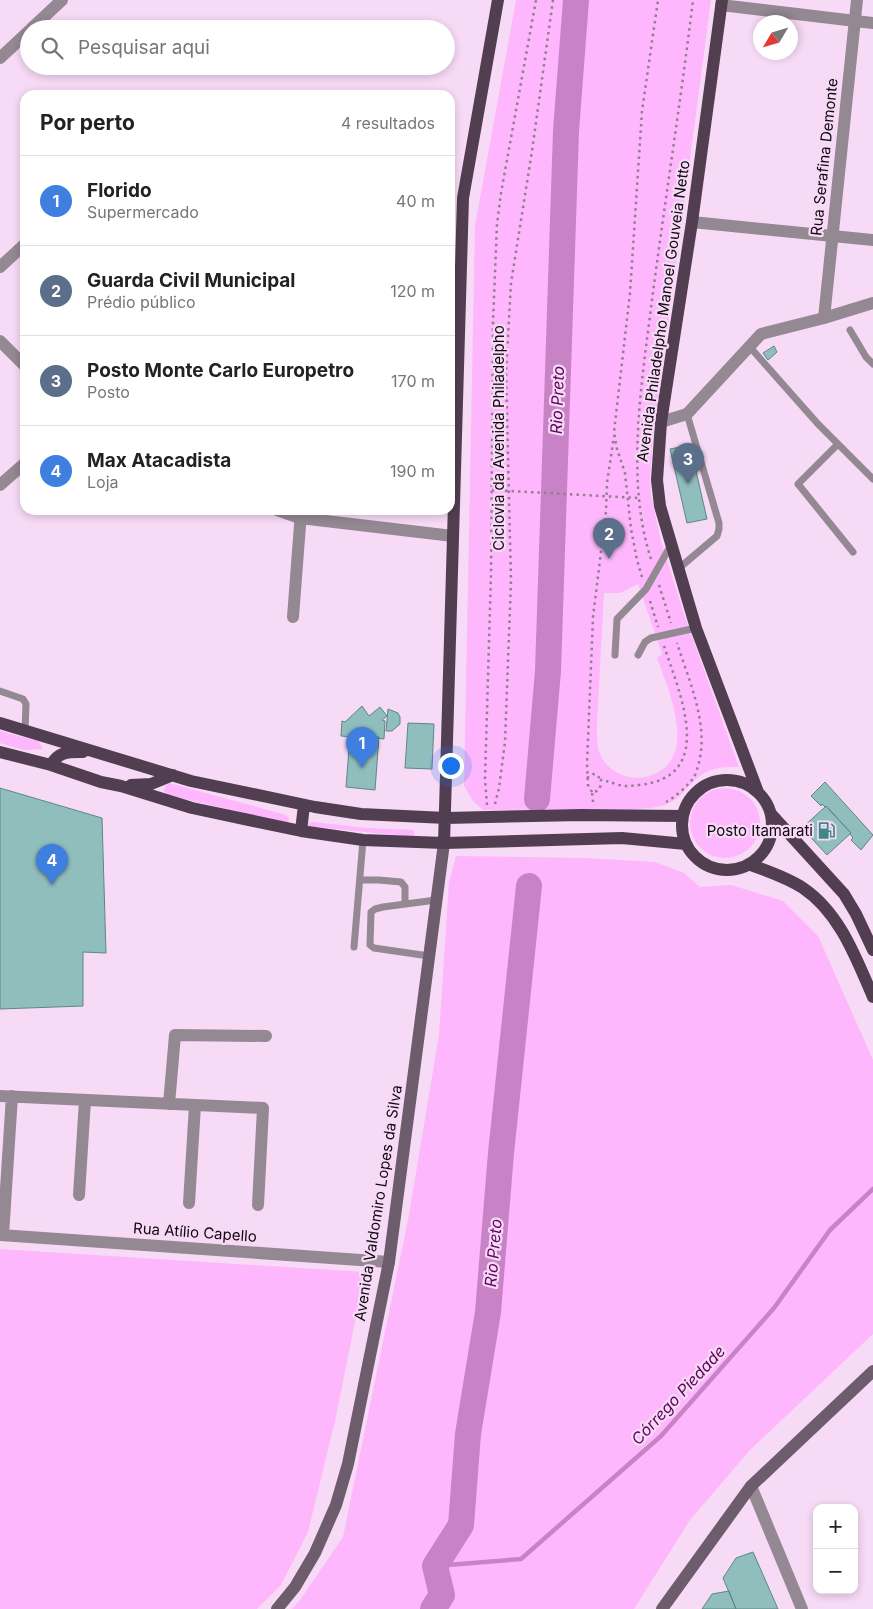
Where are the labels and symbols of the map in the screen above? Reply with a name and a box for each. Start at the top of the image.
north arrow [753,15,798,60]
street label: Rua Serafina Demonte [806,77,842,237]
street label: Avenida Philadelpho Manoel Gouveia Netto [632,159,694,463]
street label: Ciclovia da Avenida Philadelpho [489,325,508,551]
water label: Rio Preto [546,366,568,434]
pin: 3 [672,443,704,484]
pin: 2 [593,518,625,559]
pin: 1 [346,727,378,768]
your location [438,753,464,779]
fuel station icon: Posto Itamarati [817,820,837,840]
place label: Posto Itamarati [707,821,813,840]
pin: 4 [36,844,68,885]
street label: Avenida Valdomiro Lopes da Silva [350,1084,406,1322]
street label: Rua Atílio Capello [133,1218,257,1246]
water label: Rio Preto [480,1218,506,1288]
water label: Córrego Piedade [627,1341,729,1449]

